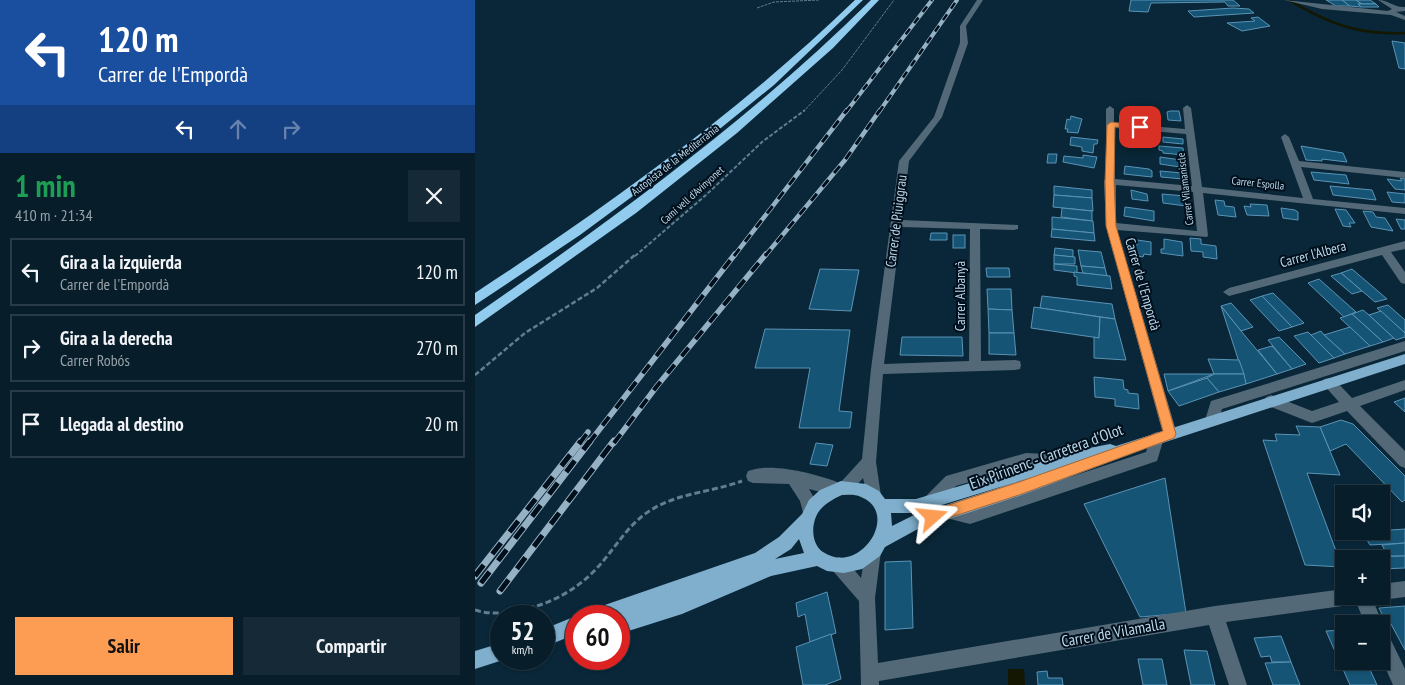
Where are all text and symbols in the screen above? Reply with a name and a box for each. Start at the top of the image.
text: 120 m [98,16,179,62]
icon: left [15,20,80,85]
text: Carrer de l'Empordà [98,60,248,88]
pin [1119,106,1161,148]
icon: arrive [1126,113,1154,141]
icon: left [171,115,199,143]
icon: ahead [224,115,252,143]
icon: right [277,115,305,143]
street label: Autopista de la Mediterrània [628,121,722,199]
street label: Carrer Vilamaniscle [1174,152,1196,226]
street label: Camí vell d'Avinyonet [657,163,727,227]
text: 1 min [15,166,76,205]
button: close [408,170,460,222]
street label: Carrer Espolla [1231,173,1285,193]
street label: Carrer de Piuiggrau [881,174,911,268]
text: 410 m · 21:34 [15,205,93,225]
street label: Carrer de l'Empordà [1121,236,1165,332]
street label: Carrer l'Albera [1278,237,1348,271]
text: Gira a la izquierda [60,250,182,274]
icon: left [17,258,45,286]
text: 120 m [416,260,458,284]
street label: Carrer Albanyà [951,261,969,331]
text: Carrer de l'Empordà [60,274,169,294]
text: Gira a la derecha [60,326,173,350]
icon: right [17,334,45,362]
text: 270 m [416,336,458,360]
text: Carrer Robós [60,350,130,370]
icon: arrive [17,410,45,438]
text: Llegada al destino [60,412,184,436]
text: 20 m [425,412,458,436]
street label: Eix Pirinenc - Carretera d'Olot [967,419,1126,493]
map controls [1335,485,1390,670]
button: sound [1335,485,1390,540]
position arrow [906,490,958,542]
button: + [1335,550,1390,605]
speed limit sign: 60 [565,605,630,670]
street label: Carrer de Vilamalla [1060,613,1166,651]
text: 52 [511,615,534,647]
button: − [1335,615,1390,670]
button: Salir [15,617,233,675]
button: Compartir [243,617,460,675]
text: km/h [512,642,533,657]

